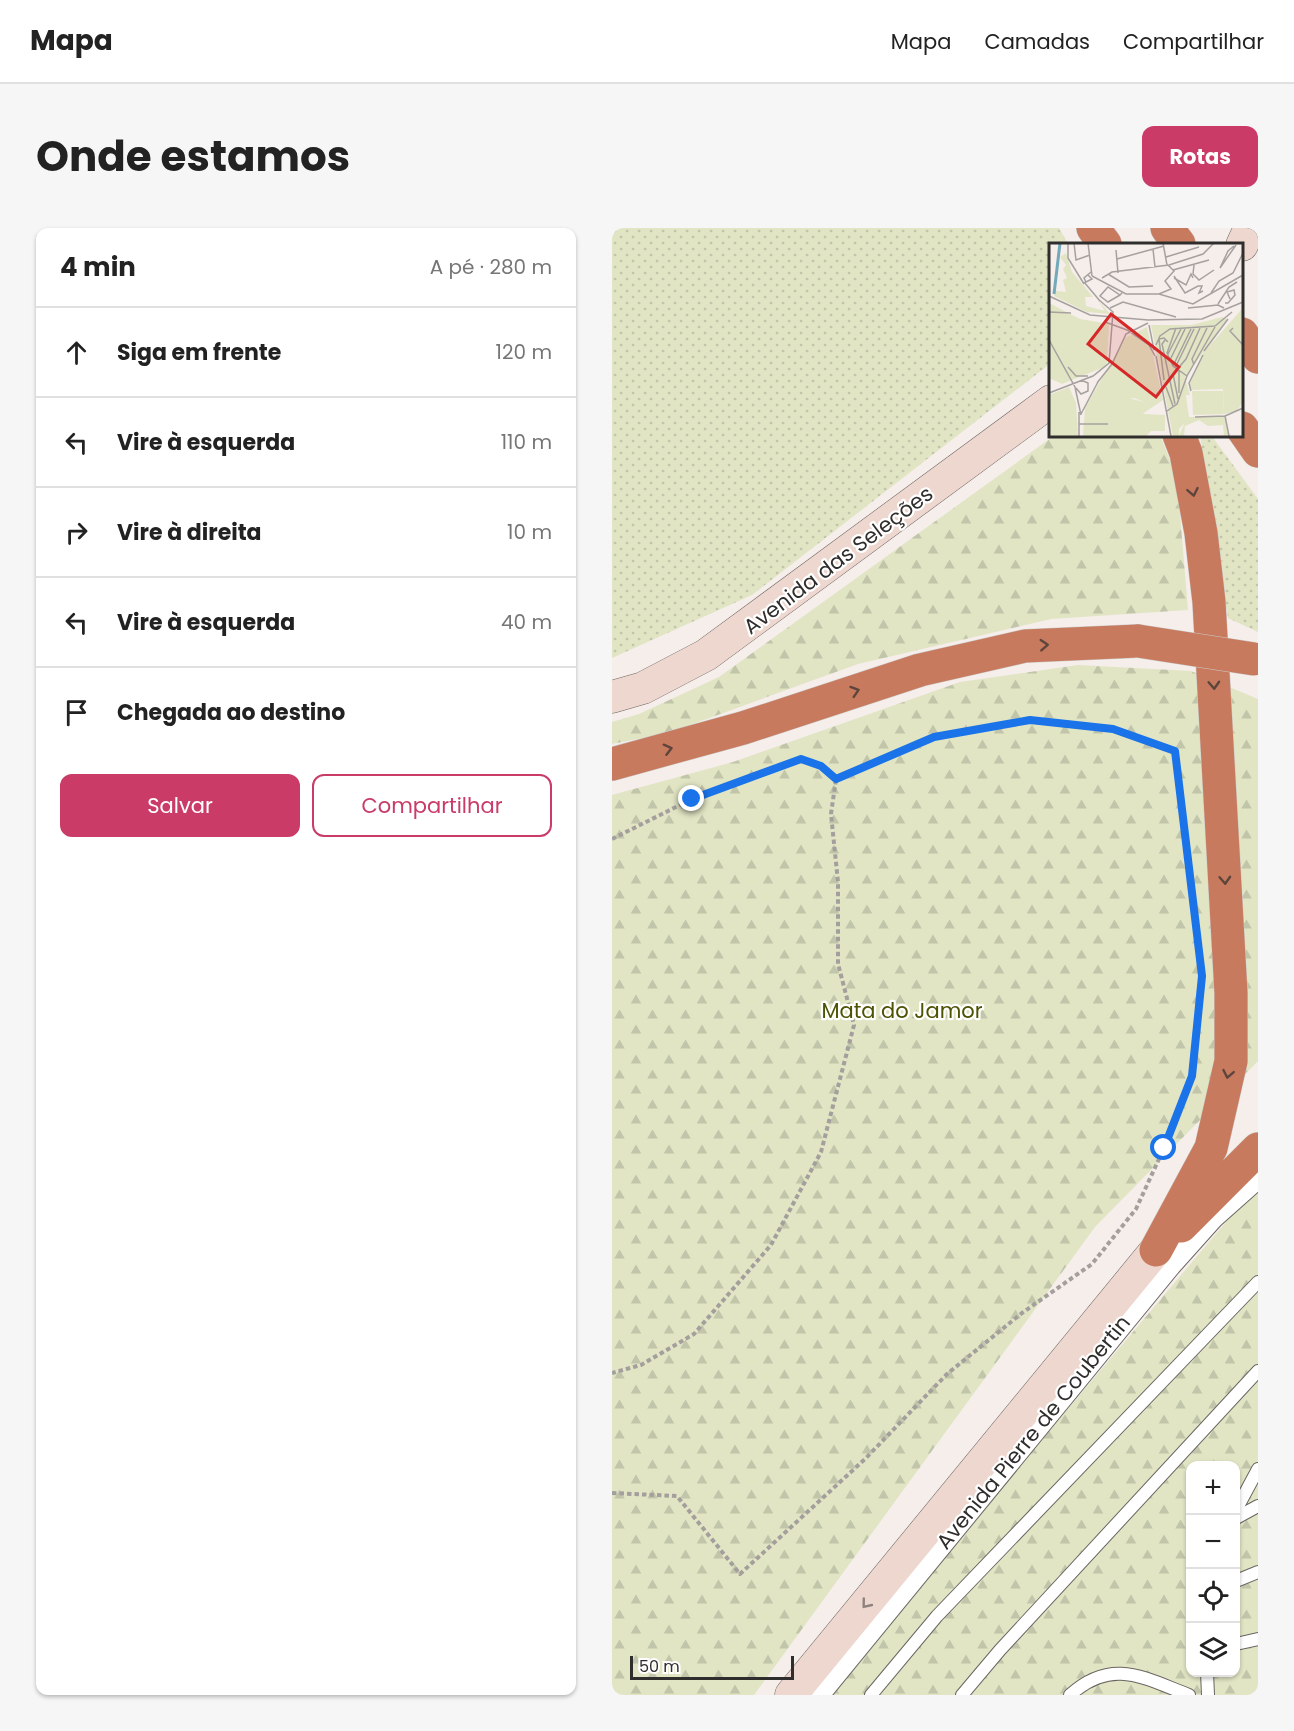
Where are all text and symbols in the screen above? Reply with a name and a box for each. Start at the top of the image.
text: Mapa [30,21,113,60]
text: Mapa [891,27,951,56]
text: Camadas [984,27,1090,56]
text: Compartilhar [1123,27,1264,56]
button: Rotas [1142,126,1258,187]
text: Onde estamos [36,127,350,186]
inset map [1049,243,1243,436]
text: 4 min [60,249,136,285]
text: A pé · 280 m [430,253,552,281]
icon: ahead [60,336,93,369]
text: Siga em frente [117,337,281,368]
text: 120 m [496,338,552,366]
icon: left [60,426,93,459]
text: Vire à esquerda [117,427,295,458]
text: 110 m [501,428,552,456]
street label: Avenida das Seleções [737,479,939,641]
one-way arrow [1186,486,1199,496]
icon: right [60,516,93,549]
text: Vire à direita [117,517,262,548]
text: 10 m [507,518,552,546]
icon: left [60,606,93,639]
text: Vire à esquerda [117,607,295,638]
text: 40 m [501,608,552,636]
one-way arrow [1039,639,1048,652]
one-way arrow [1207,681,1220,690]
one-way arrow [849,686,860,699]
icon: arrive [60,696,93,729]
text: Chegada ao destino [117,697,345,728]
one-way arrow [663,743,673,756]
button: Salvar [60,774,300,837]
button: Compartilhar [312,774,552,837]
route end [678,785,704,811]
one-way arrow [1219,875,1232,884]
park label: Mata do Jamor [821,996,983,1025]
one-way arrow [1222,1069,1235,1079]
route start [1150,1134,1176,1160]
street label: Avenida Pierre de Coubertin [929,1309,1137,1555]
map controls [1186,1461,1240,1677]
button: + [1186,1461,1240,1515]
button: − [1186,1515,1240,1569]
button: locate [1186,1569,1240,1623]
one-way arrow [862,1597,873,1608]
button: layers [1186,1623,1240,1677]
scale bar [630,1653,794,1680]
text: 50 m [639,1655,680,1678]

